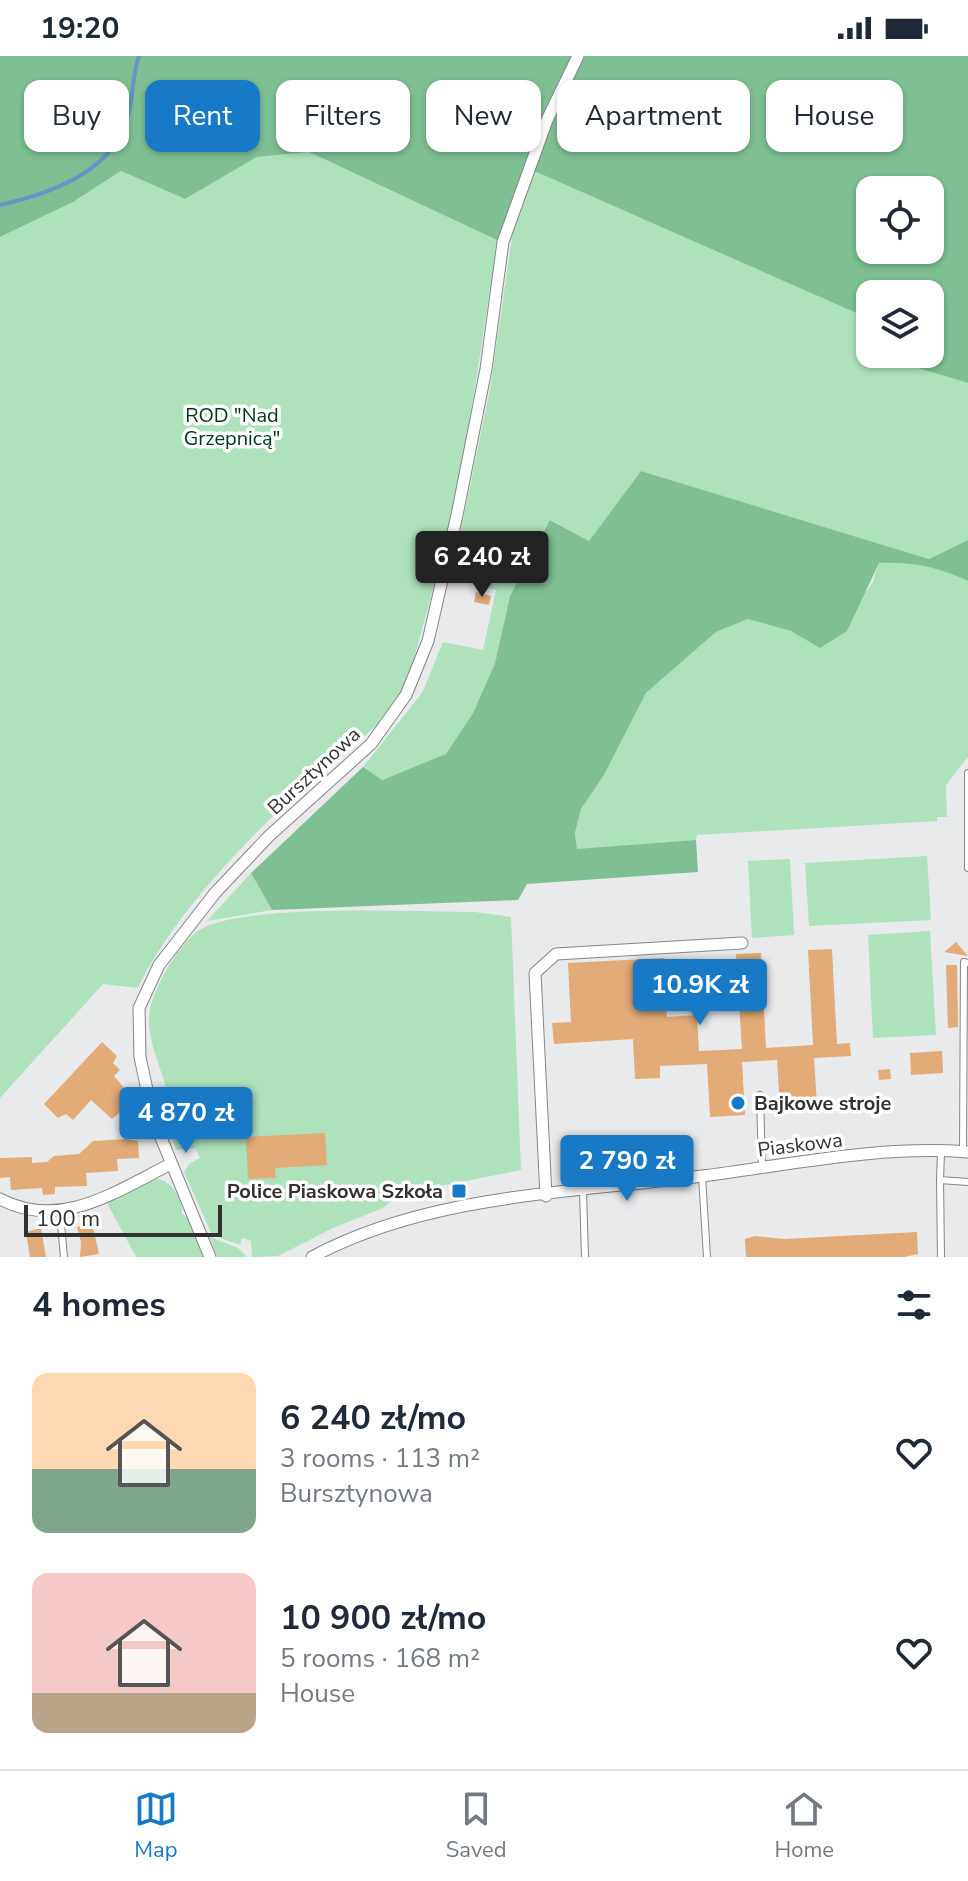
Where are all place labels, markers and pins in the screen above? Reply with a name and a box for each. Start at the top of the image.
pin: 6 240 zł [399,531,565,599]
pin: 10.9K zł [617,959,783,1027]
pin: 4 870 zł [103,1087,269,1155]
place label: Bajkowe stroje [754,1090,892,1117]
marker: Bajkowe stroje [729,1094,747,1112]
pin: 2 790 zł [544,1135,710,1203]
place label: Police Piaskowa Szkoła [227,1178,443,1205]
marker: Police Piaskowa Szkoła [450,1182,468,1200]

